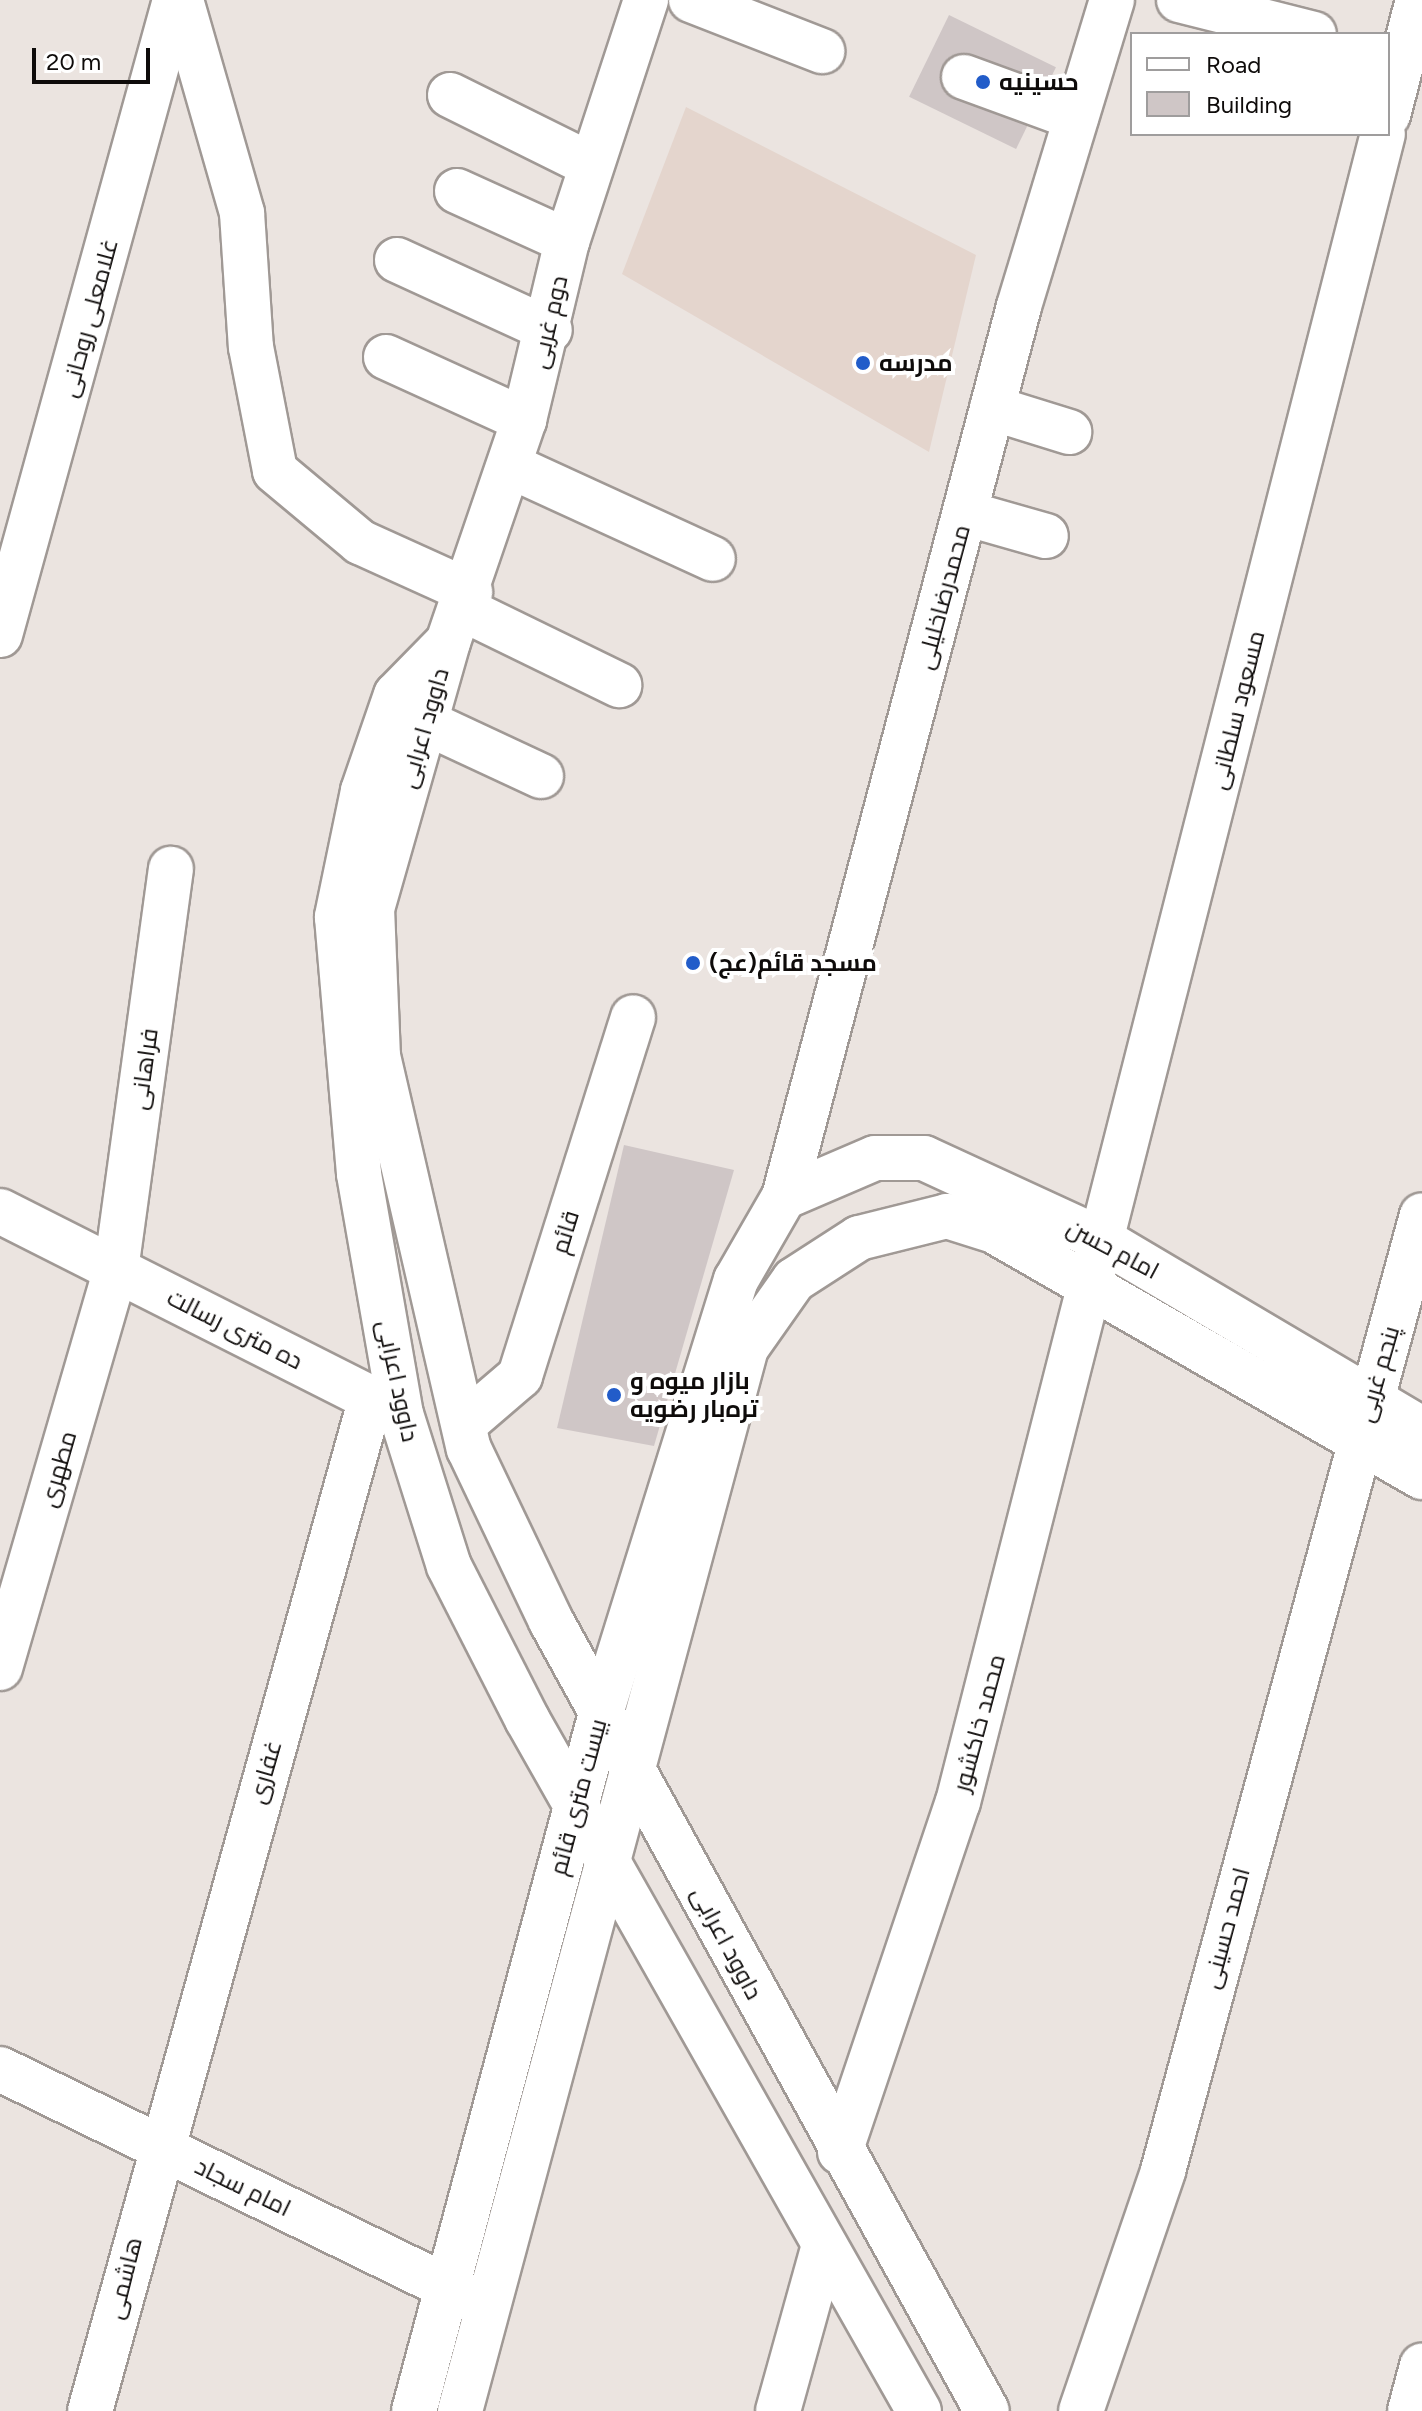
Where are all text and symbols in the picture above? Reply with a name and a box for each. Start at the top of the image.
scale bar [36,32,154,82]
legend [1130,32,1390,136]
text: 20 m [46,47,101,76]
text: Road [1206,50,1261,79]
place label: حسینیه [999,68,1079,96]
marker: حسینیه [974,73,992,91]
text: Building [1206,90,1292,119]
street label: غلامعلی روحانی [54,236,124,400]
street label: دوم غربی [524,273,574,371]
place label: مدرسه [879,349,953,377]
marker: مدرسه [854,354,872,372]
street label: محمدرضاخلیلی [910,522,976,672]
street label: مسعود سلطانی [1203,628,1271,792]
street label: داوود اعرابی [393,665,455,791]
place label: مسجد قائم(عج) [709,949,877,977]
marker: مسجد قائم(عج) [684,954,702,972]
street label: فراهانی [124,1026,164,1112]
street label: قائم [545,1207,585,1257]
street label: امام حسن [1062,1213,1164,1285]
street label: ده متری رسالت [162,1283,308,1375]
street label: داوود اعرابی [371,1318,425,1444]
street label: پنجم غربی [1351,1323,1405,1425]
place label: بازار میوه و تره‌بار رضویه [630,1367,758,1423]
marker: بازار میوه و تره‌بار رضویه [605,1386,623,1404]
street label: مطهری [33,1428,83,1510]
street label: محمد خاکشور [947,1651,1011,1795]
street label: بیست متری قائم [543,1716,613,1878]
street label: غفاری [242,1737,288,1807]
street label: احمد حسینی [1196,1864,1256,1992]
street label: داوود اعرابی [685,1882,769,2004]
street label: امام سجاد [190,2152,296,2222]
street label: هاشمی [100,2234,148,2322]

